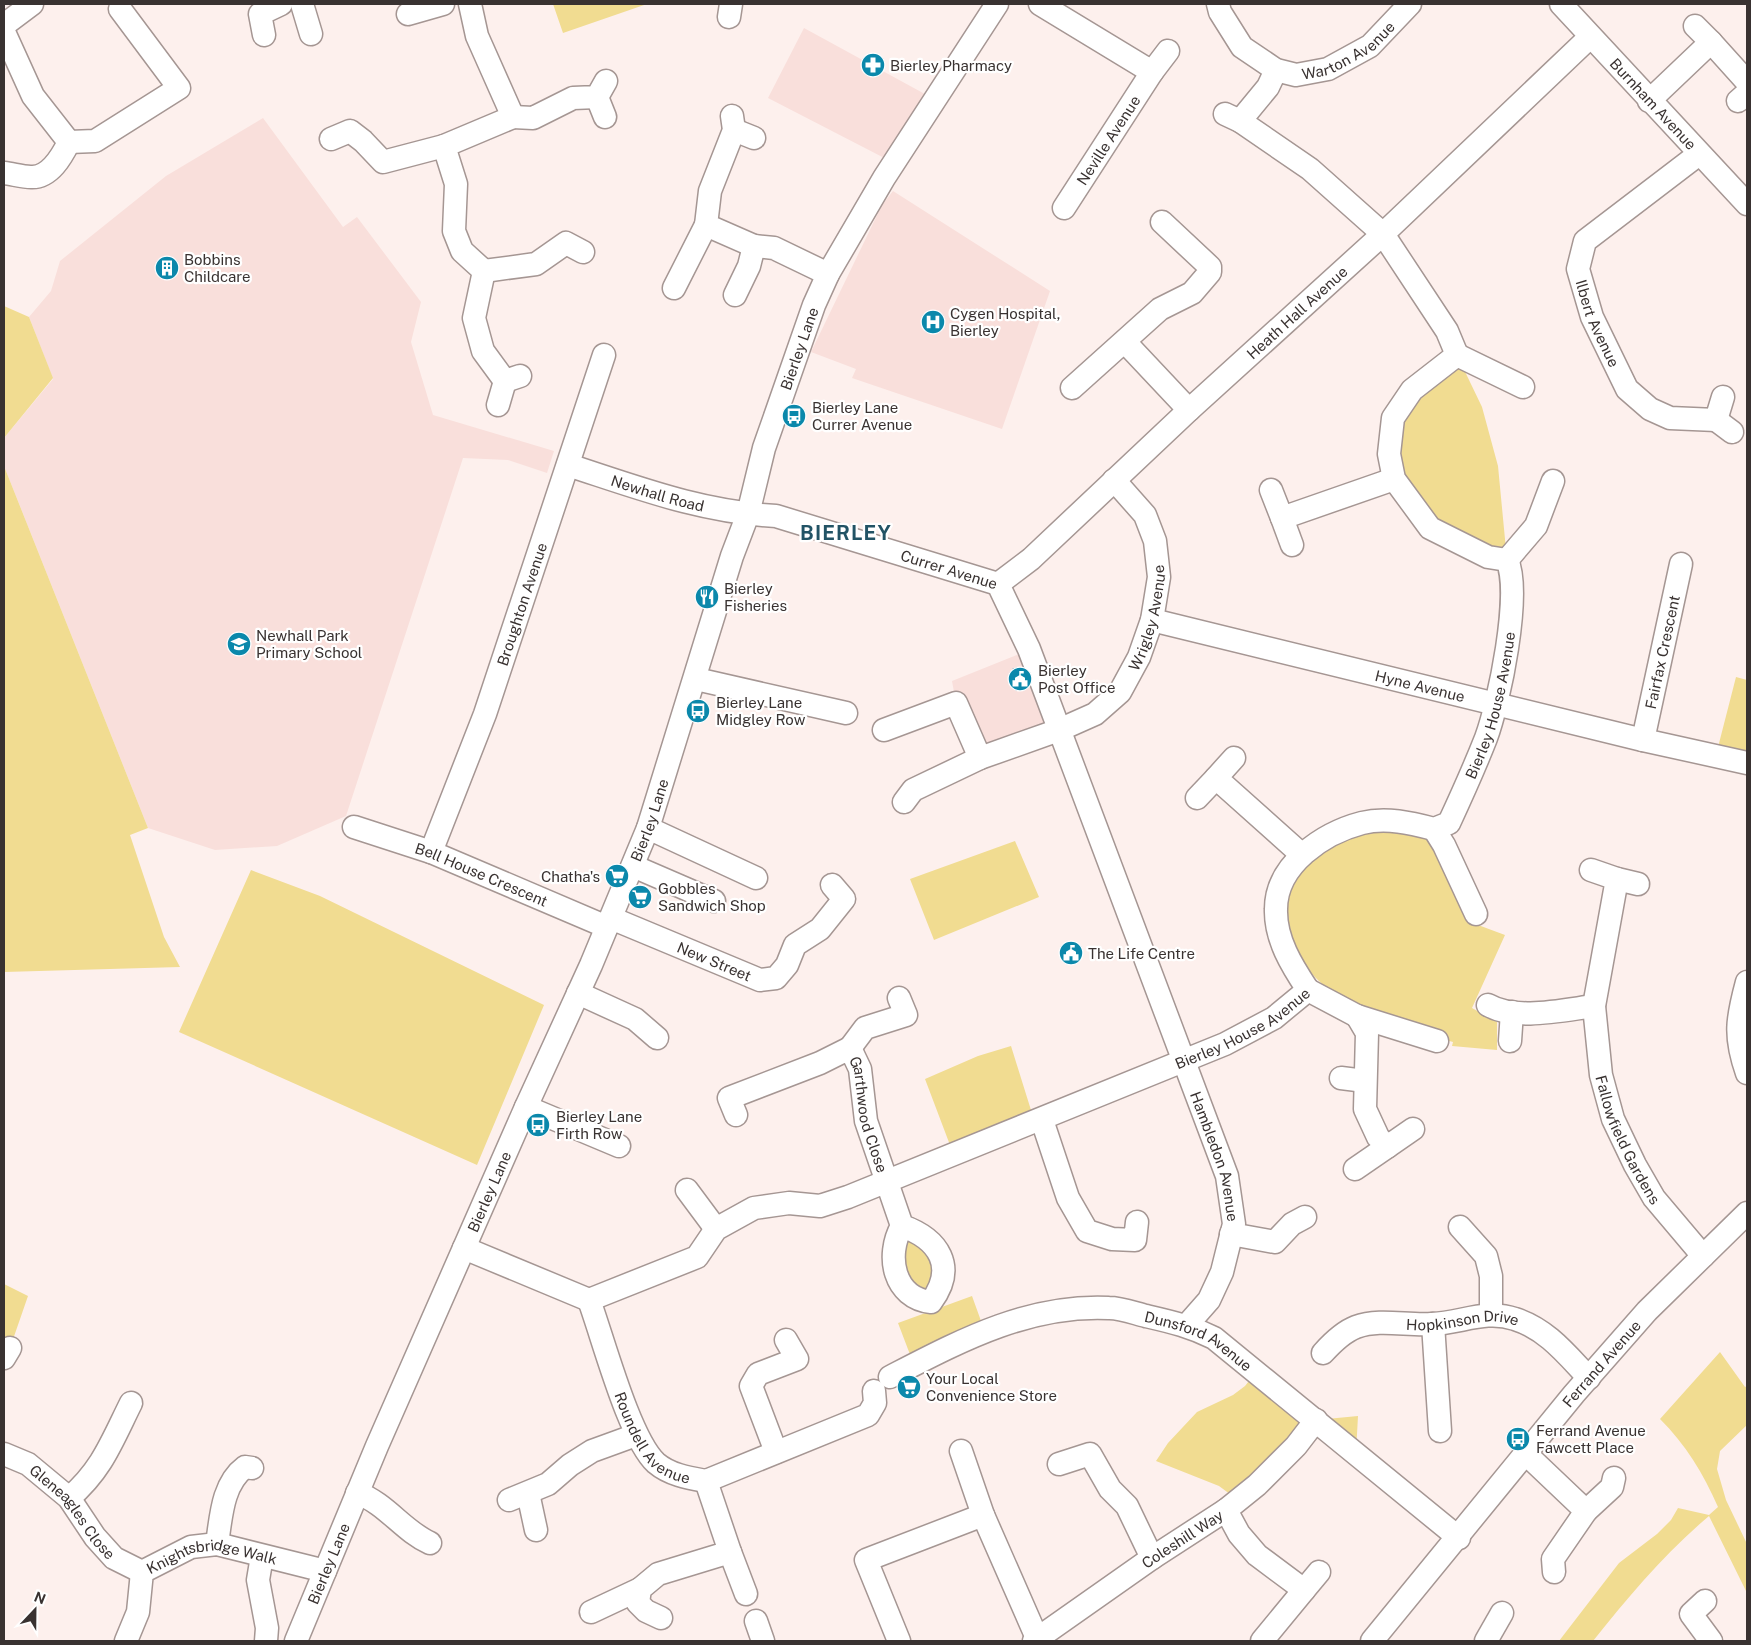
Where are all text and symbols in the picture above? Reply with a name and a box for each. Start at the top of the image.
street label: Warton Avenue [1300,18,1398,82]
pharmacy icon: Bierley Pharmacy [860,52,886,78]
street label: Burnham Avenue [1607,54,1700,153]
place label: Bierley Pharmacy [890,57,1012,74]
street label: Neville Avenue [1073,92,1143,188]
place label: Bobbins Childcare [184,251,251,285]
building icon: Bobbins Childcare [154,255,180,281]
street label: Heath Hall Avenue [1243,262,1350,362]
street label: Ilbert Avenue [1573,277,1623,369]
street label: Bierley Lane [777,305,821,392]
place label: Cygen Hospital, Bierley [950,305,1060,339]
hospital icon: Cygen Hospital, Bierley [920,309,946,335]
place label: Bierley Lane Currer Avenue [812,399,912,433]
bus stop icon: Bierley Lane Currer Avenue [781,403,807,429]
street label: Newhall Road [609,471,706,514]
district label: BIERLEY [800,521,892,545]
street label: Broughton Avenue [493,540,550,668]
street label: Currer Avenue [899,546,1000,592]
street label: Wrigley Avenue [1125,564,1168,673]
place label: Bierley Fisheries [724,580,787,614]
restaurant icon: Bierley Fisheries [694,584,720,610]
street label: Fairfax Crescent [1641,593,1683,711]
place label: Newhall Park Primary School [256,627,362,661]
school or university icon: Newhall Park Primary School [226,631,252,657]
street label: Bierley House Avenue [1462,631,1518,781]
place label: Bierley Post Office [1038,662,1116,696]
public building icon: Bierley Post Office [1007,666,1033,692]
street label: Hyne Avenue [1374,666,1467,705]
place label: Bierley Lane Midgley Row [716,694,806,728]
bus stop icon: Bierley Lane Midgley Row [685,698,711,724]
street label: Bierley Lane [627,777,671,864]
street label: Bell House Crescent [413,839,551,909]
supermarket icon: Chatha's [604,863,630,889]
place label: Chatha's [541,868,600,885]
place label: Gobbles Sandwich Shop [658,880,766,914]
supermarket icon: Gobbles Sandwich Shop [627,884,653,910]
street label: New Street [675,938,754,984]
public building icon: The Life Centre [1058,940,1084,966]
place label: The Life Centre [1088,945,1195,962]
street label: Bierley House Avenue [1172,984,1313,1072]
street label: Garthwood Close [847,1053,891,1175]
street label: Fallowfield Gardens [1593,1073,1664,1207]
street label: Hambledon Avenue [1187,1089,1242,1223]
place label: Bierley Lane Firth Row [556,1108,642,1142]
bus stop icon: Bierley Lane Firth Row [525,1112,551,1138]
street label: Bierley Lane [464,1149,514,1235]
street label: Dunsford Avenue [1143,1307,1256,1374]
street label: Hopkinson Drive [1406,1307,1522,1333]
street label: Ferrand Avenue [1559,1316,1644,1410]
place label: Your Local Convenience Store [926,1370,1057,1404]
supermarket icon: Your Local Convenience Store [896,1374,922,1400]
street label: Roundell Avenue [612,1390,692,1486]
place label: Ferrand Avenue Fawcett Place [1536,1422,1646,1456]
bus stop icon: Ferrand Avenue Fawcett Place [1505,1426,1531,1452]
street label: Gleneagles Close [27,1461,119,1562]
street label: Coleshill Way [1138,1506,1226,1571]
street label: Bierley Lane [304,1520,353,1607]
street label: Knightsbridge Walk [143,1535,279,1577]
north arrow [10,1585,60,1635]
text: N [32,1588,48,1607]

